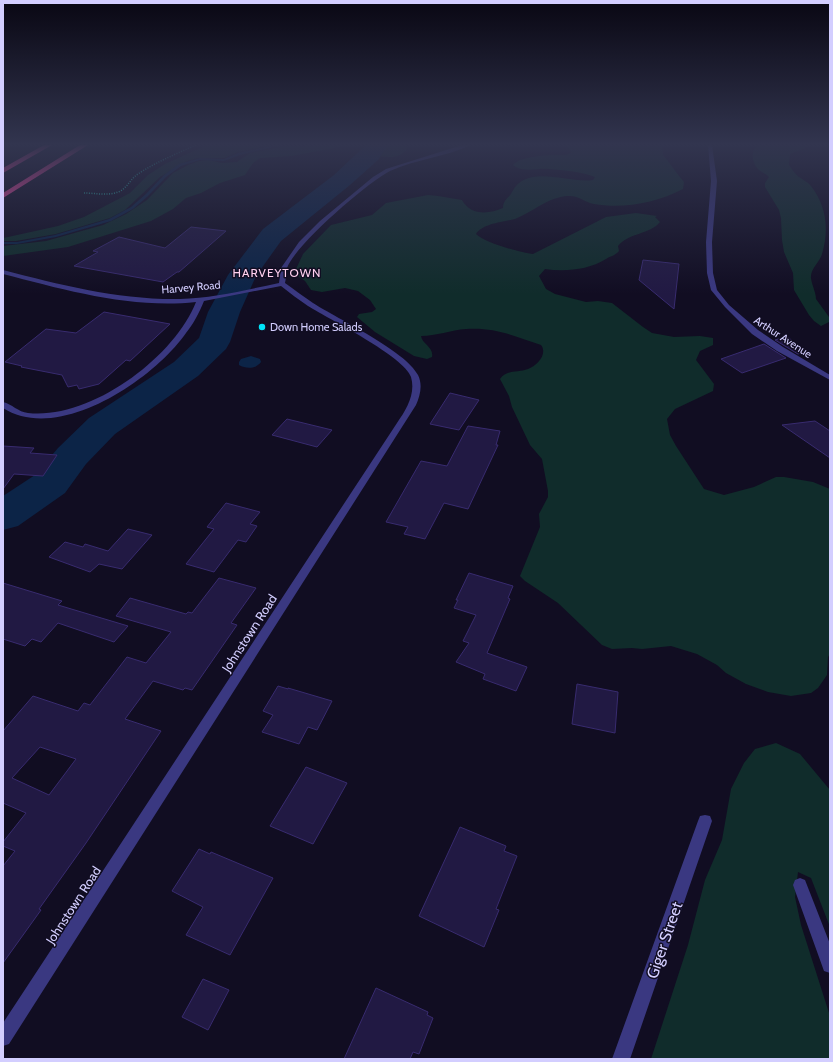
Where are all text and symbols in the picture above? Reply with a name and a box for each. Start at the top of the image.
district label: HARVEYTOWN [233,265,321,280]
street label: Harvey Road [161,277,221,297]
street label: Arthur Avenue [751,313,815,361]
place label: Down Home Salads [270,320,363,334]
marker: Down Home Salads [257,322,267,332]
street label: Johnstown Road [217,591,280,676]
street label: Johnstown Road [41,863,104,948]
street label: Giger Street [642,899,687,981]

